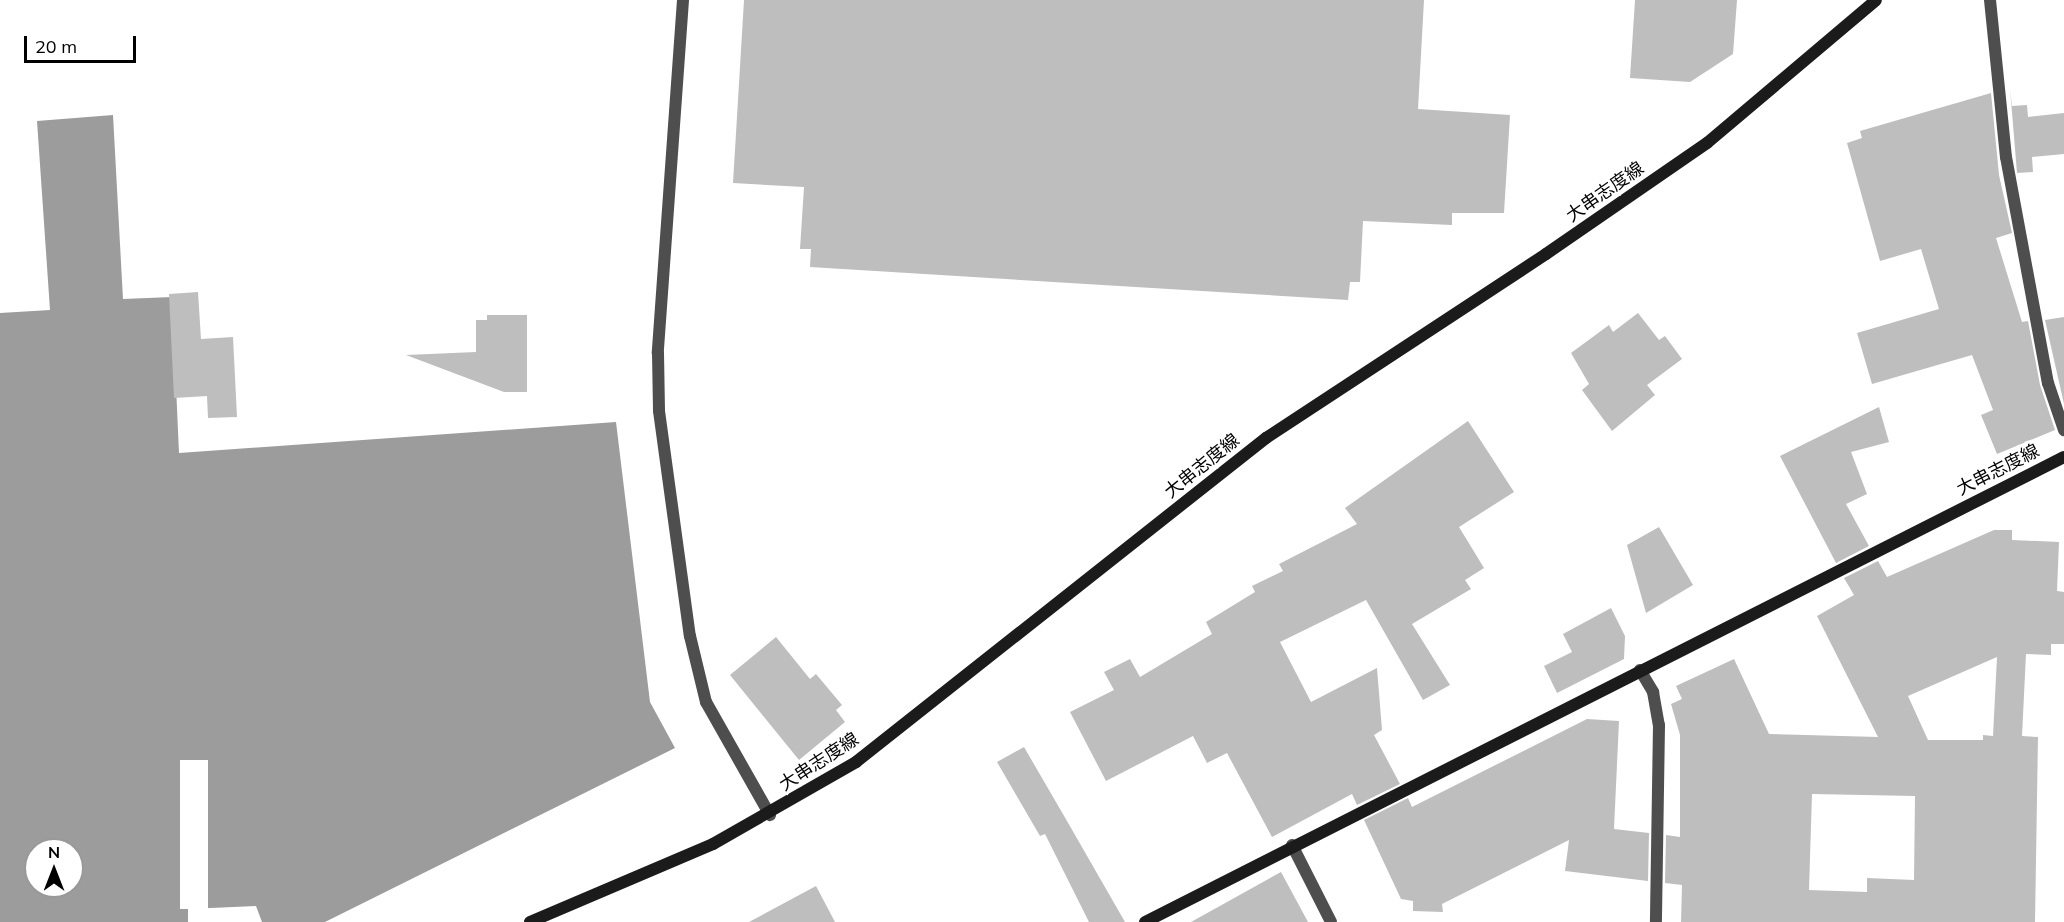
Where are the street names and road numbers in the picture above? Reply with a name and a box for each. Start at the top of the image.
street label: 大串志度線 [1562,157,1648,227]
street label: 大串志度線 [1160,429,1244,503]
street label: 大串志度線 [1953,440,2043,500]
street label: 大串志度線 [775,728,863,796]

